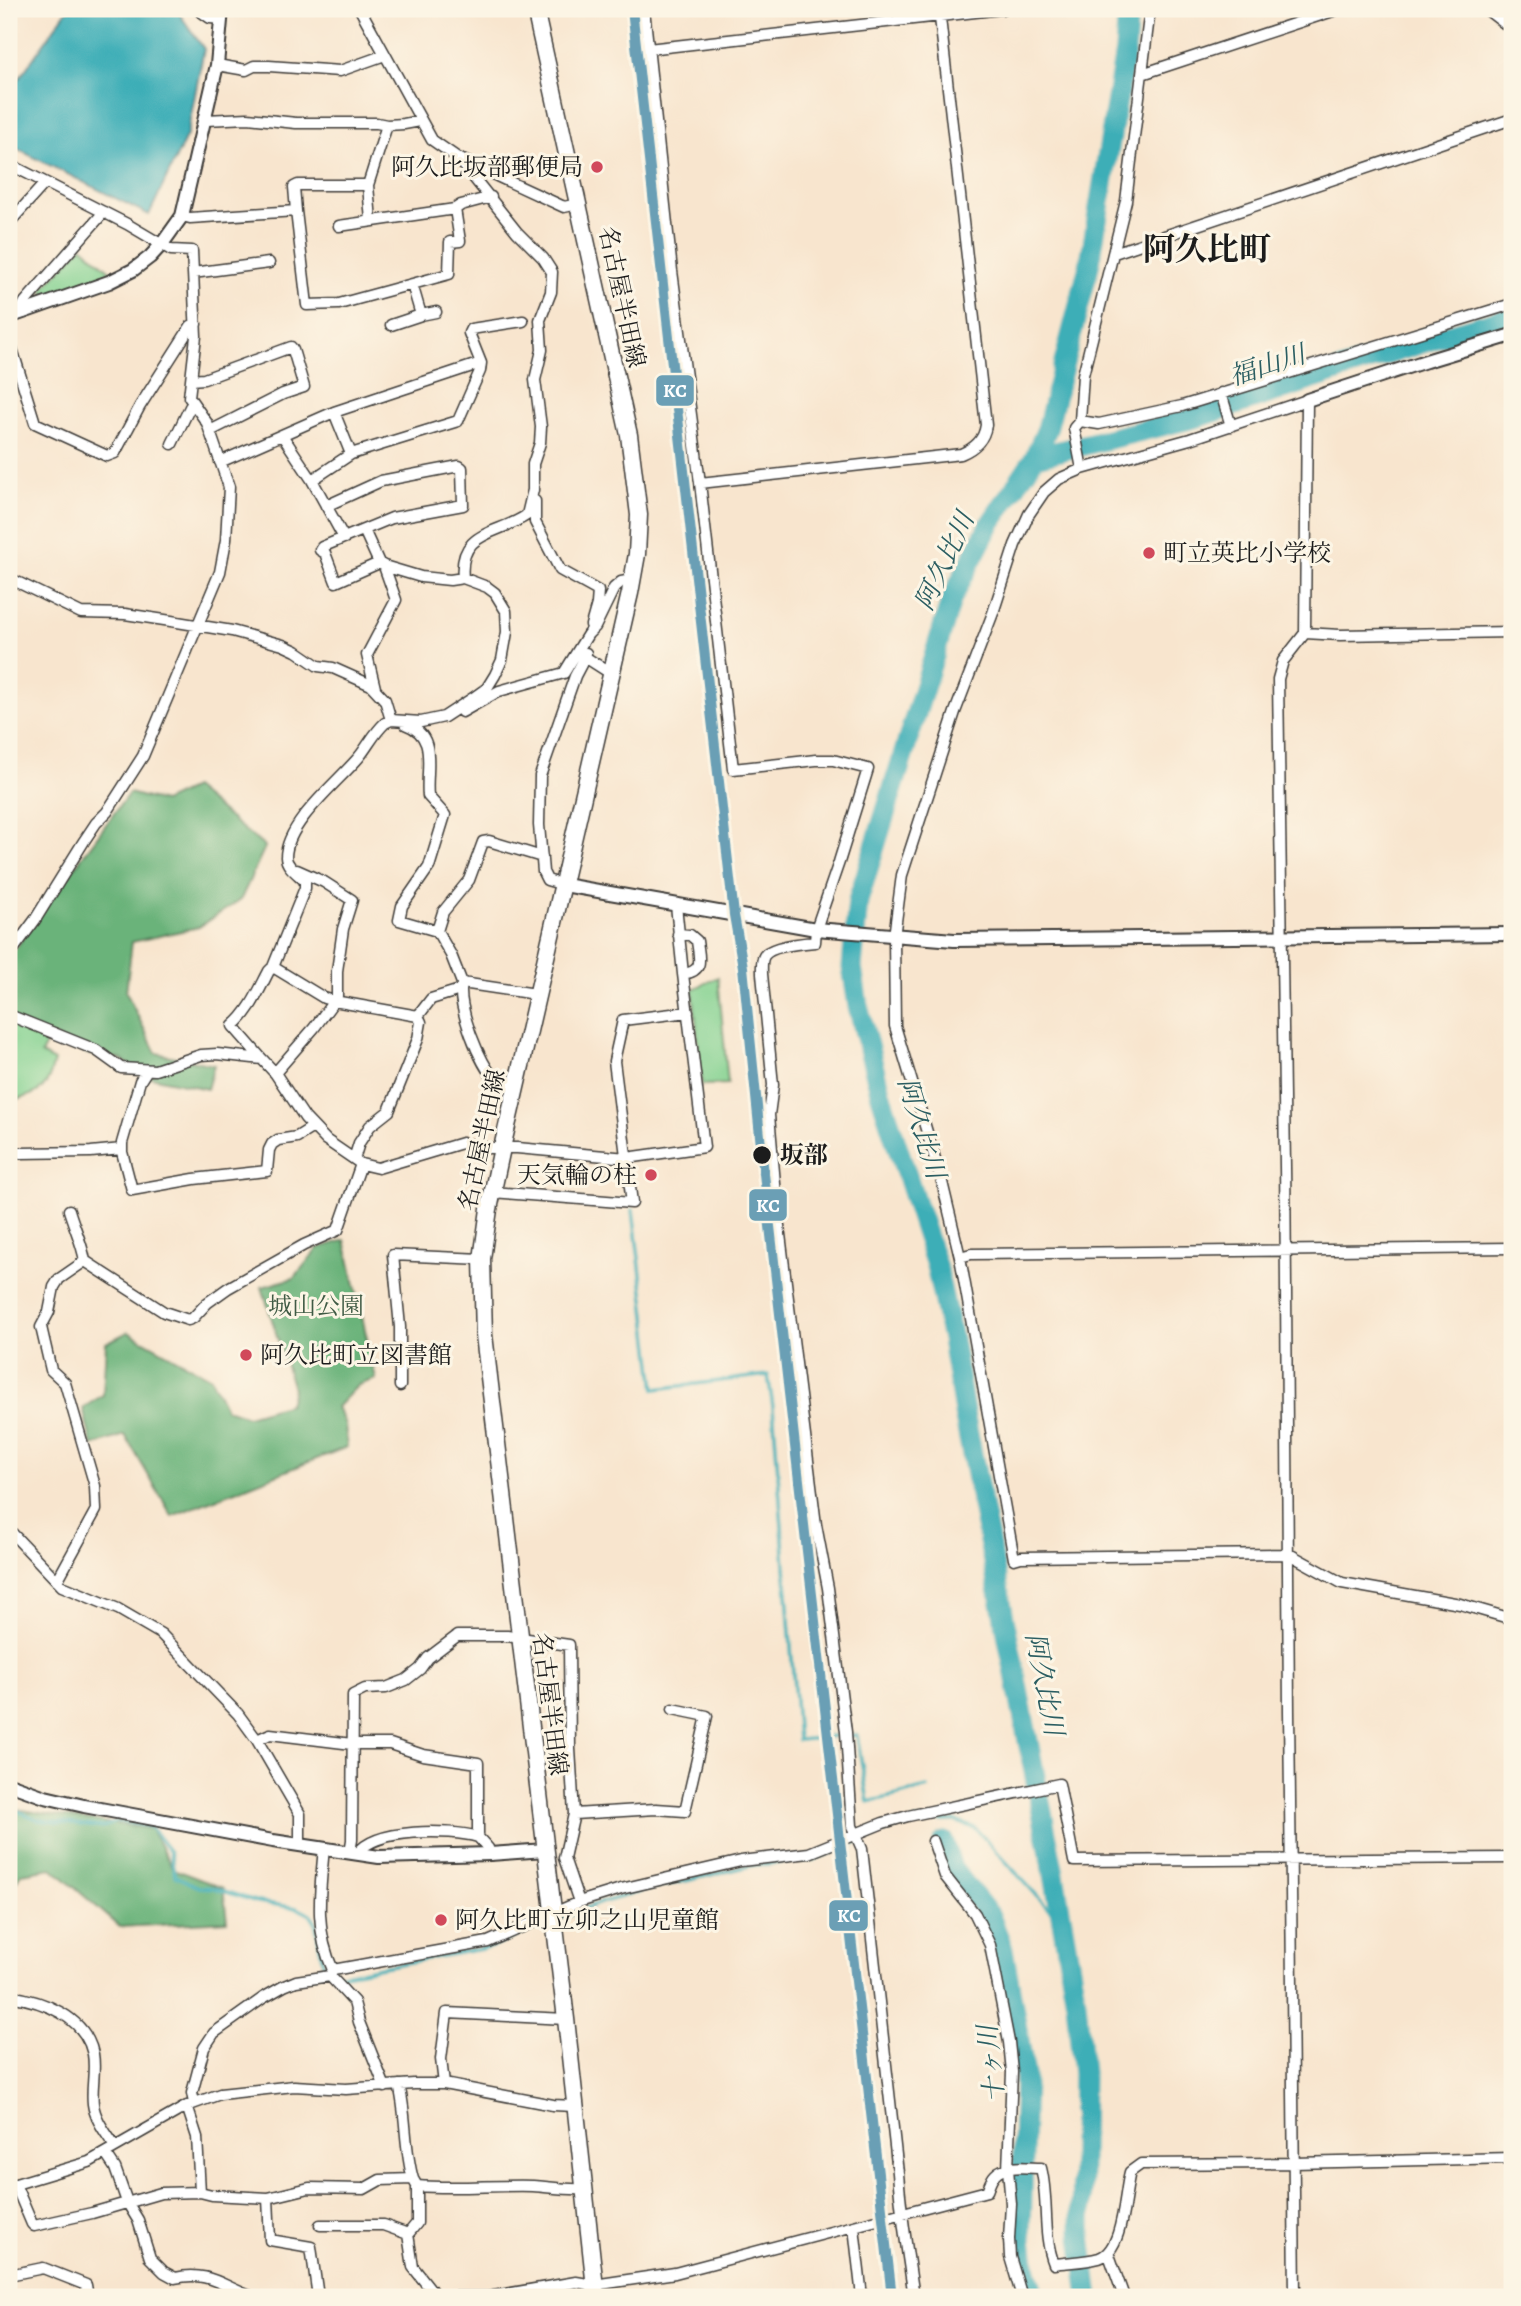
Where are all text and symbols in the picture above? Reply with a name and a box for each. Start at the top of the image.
place label: 阿久比坂部郵便局 [391,151,583,183]
marker: 阿久比坂部郵便局 [589,159,605,175]
street label: 名古屋半田線 [591,223,653,371]
district label: 阿久比町 [1143,227,1271,271]
water label: 福山川 [1225,336,1312,394]
line badge: KC [655,374,695,407]
text: KC [663,378,687,404]
water label: 阿久比川 [907,504,984,616]
place label: 町立英比小学校 [1163,537,1331,569]
marker: 町立英比小学校 [1141,545,1157,561]
street label: 名古屋半田線 [451,1066,513,1214]
water label: 阿久比川 [890,1073,954,1186]
place label: 坂部 [780,1139,828,1171]
marker: 坂部 [751,1144,773,1166]
place label: 天気輪の柱 [517,1159,637,1191]
marker: 天気輪の柱 [643,1167,659,1183]
line badge: KC [748,1188,788,1222]
text: KC [756,1193,780,1219]
park label: 城山公園 [268,1290,364,1322]
place label: 阿久比町立図書館 [260,1339,452,1371]
marker: 阿久比町立図書館 [238,1347,254,1363]
water label: 阿久比川 [1017,1630,1072,1741]
street label: 名古屋半田線 [525,1631,575,1777]
line badge: KC [828,1899,869,1932]
text: KC [837,1903,861,1929]
place label: 阿久比町立卯之山児童館 [455,1904,719,1936]
marker: 阿久比町立卯之山児童館 [433,1912,449,1928]
water label: 十ヶ川 [970,2020,1013,2105]

